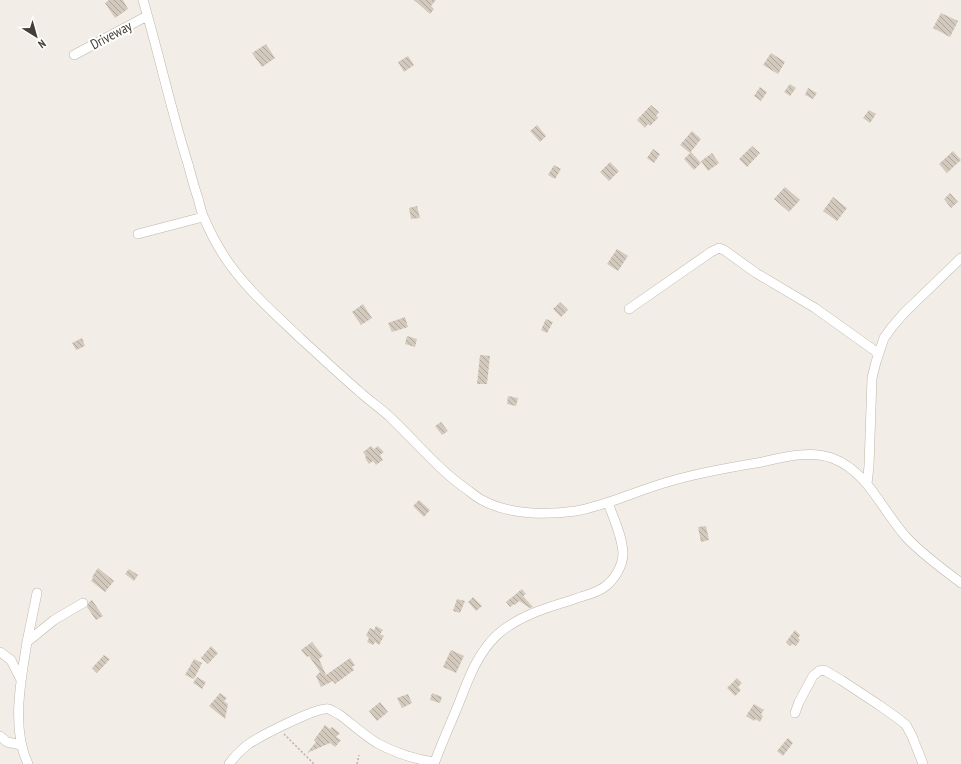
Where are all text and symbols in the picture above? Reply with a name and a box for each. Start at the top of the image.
north arrow [16,16,56,56]
street label: Driveway [87,16,135,53]
text: N [35,37,49,51]

